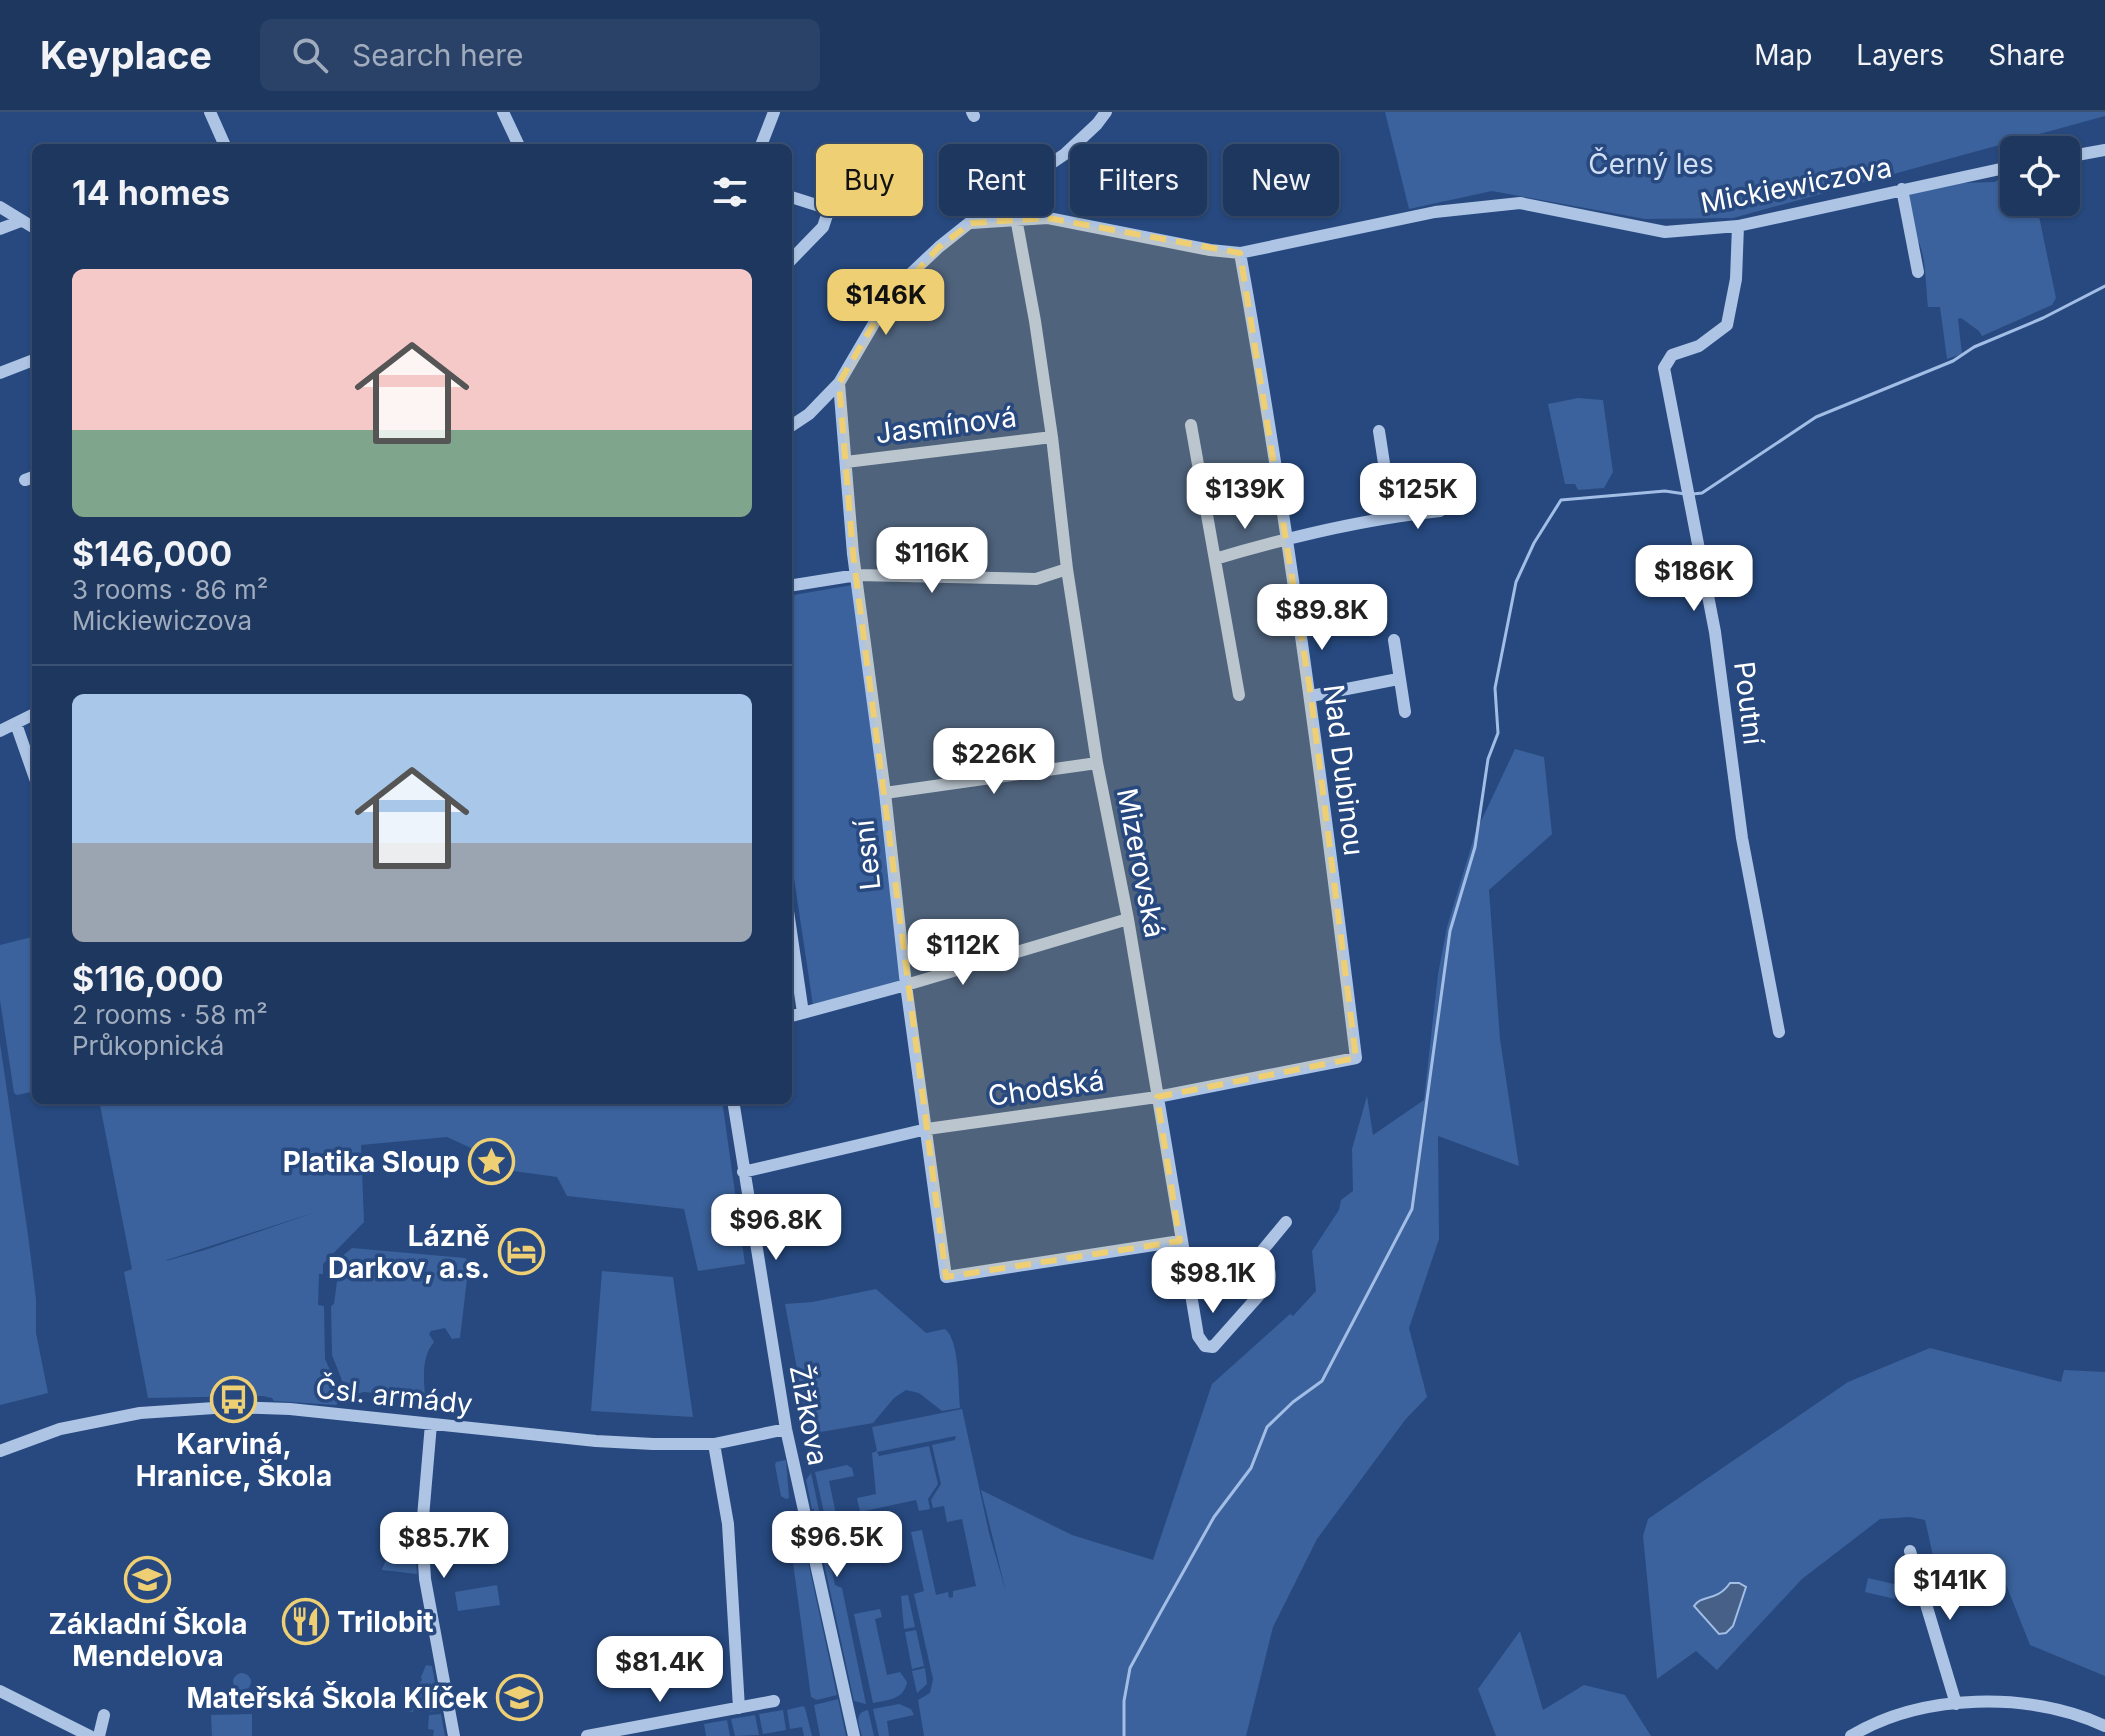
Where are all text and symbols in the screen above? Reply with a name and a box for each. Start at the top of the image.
search box [260,19,820,91]
text: Keyplace [40,32,212,78]
icon: search [288,33,332,77]
text: Search here [352,37,523,73]
text: Map [1754,38,1812,72]
text: Layers [1856,38,1944,72]
text: Share [1988,38,2065,72]
map controls [2000,136,2080,216]
button: locate [2000,136,2080,216]
chip: Buy [816,144,923,216]
chip: Rent [939,144,1054,216]
chip: Filters [1070,144,1207,216]
chip: New [1223,144,1339,216]
park label: Černý les [1588,147,1714,181]
street label: Mickiewiczova [1698,150,1894,220]
icon: filters [708,170,752,214]
text: 14 homes [72,172,230,213]
pin: $146K [830,269,942,337]
text: $146K [845,279,927,310]
icon: home [340,321,484,465]
street label: Jasmínová [874,399,1018,451]
pin: $139K [1189,463,1301,531]
pin: $125K [1362,463,1474,531]
text: $139K [1205,473,1285,504]
text: $125K [1378,473,1458,504]
pin: $116K [876,527,988,595]
text: $146,000 [72,533,232,574]
text: $116K [894,537,970,568]
pin: $186K [1638,545,1750,613]
text: $186K [1654,555,1734,586]
text: 3 rooms · 86 m² [72,574,268,605]
pin: $89.8K [1257,584,1387,652]
text: $89.8K [1275,594,1369,625]
text: Mickiewiczova [72,605,252,636]
street label: Poutní [1727,659,1771,747]
street label: Nad Dubinou [1317,682,1371,858]
pin: $226K [938,728,1050,796]
text: $226K [951,738,1037,769]
icon: home [340,746,484,890]
street label: Mizerovská [1110,785,1172,941]
street label: Lesní [846,818,888,892]
pin: $112K [907,919,1019,987]
text: $112K [926,929,1000,960]
text: $116,000 [72,958,224,999]
text: 2 rooms · 58 m² [72,999,268,1030]
text: Průkopnická [72,1030,224,1061]
street label: Chodská [986,1063,1106,1113]
place icon: Platika Sloup [467,1138,515,1186]
place label: Platika Sloup [283,1145,460,1179]
pin: $96.8K [711,1194,841,1262]
text: $96.8K [729,1204,823,1235]
place label: Lázně Darkov, a.s. [328,1219,490,1285]
hotel icon: Lázně Darkov, a.s. [497,1228,545,1276]
pin: $98.1K [1148,1247,1278,1315]
text: $98.1K [1170,1257,1256,1288]
street label: Žižkova [783,1362,835,1468]
street label: Čsl. armády [314,1371,474,1421]
bus stop icon: Karviná, Hranice, Škola [210,1376,258,1424]
place label: Karviná, Hranice, Škola [136,1427,332,1493]
pin: $96.5K [772,1511,902,1579]
pin: $85.7K [379,1512,509,1580]
text: $96.5K [790,1521,884,1552]
text: $85.7K [398,1522,490,1553]
pin: $141K [1894,1554,2006,1622]
school or university icon: Základní Škola Mendelova [124,1555,172,1603]
text: $141K [1913,1564,1987,1595]
restaurant icon: Trilobit [282,1598,330,1646]
place label: Trilobit [337,1605,434,1639]
place label: Základní Škola Mendelova [48,1607,248,1673]
pin: $81.4K [595,1636,725,1704]
text: $81.4K [615,1646,705,1677]
school or university icon: Mateřská Škola Klíček [495,1674,543,1722]
place label: Mateřská Škola Klíček [186,1681,489,1715]

